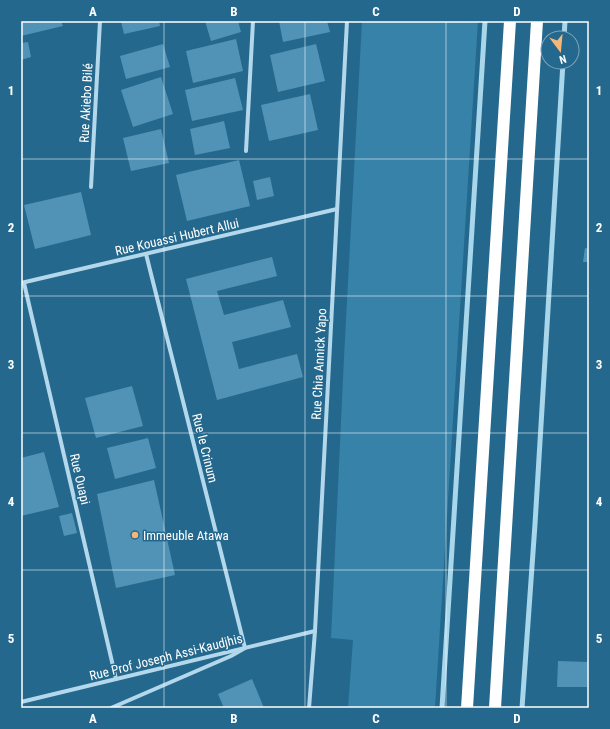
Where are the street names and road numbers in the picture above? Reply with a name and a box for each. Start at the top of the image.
street label: Rue Akiebo Bilé [76,63,96,143]
street label: Rue Kouassi Hubert Allui [114,215,240,259]
street label: Rue Chia Annick Yapo [309,308,329,420]
street label: Rue le Crinum [189,412,221,484]
street label: Rue Ouapi [67,452,93,506]
street label: Rue Prof Joseph Assi-Kaudjhis [88,631,244,683]

